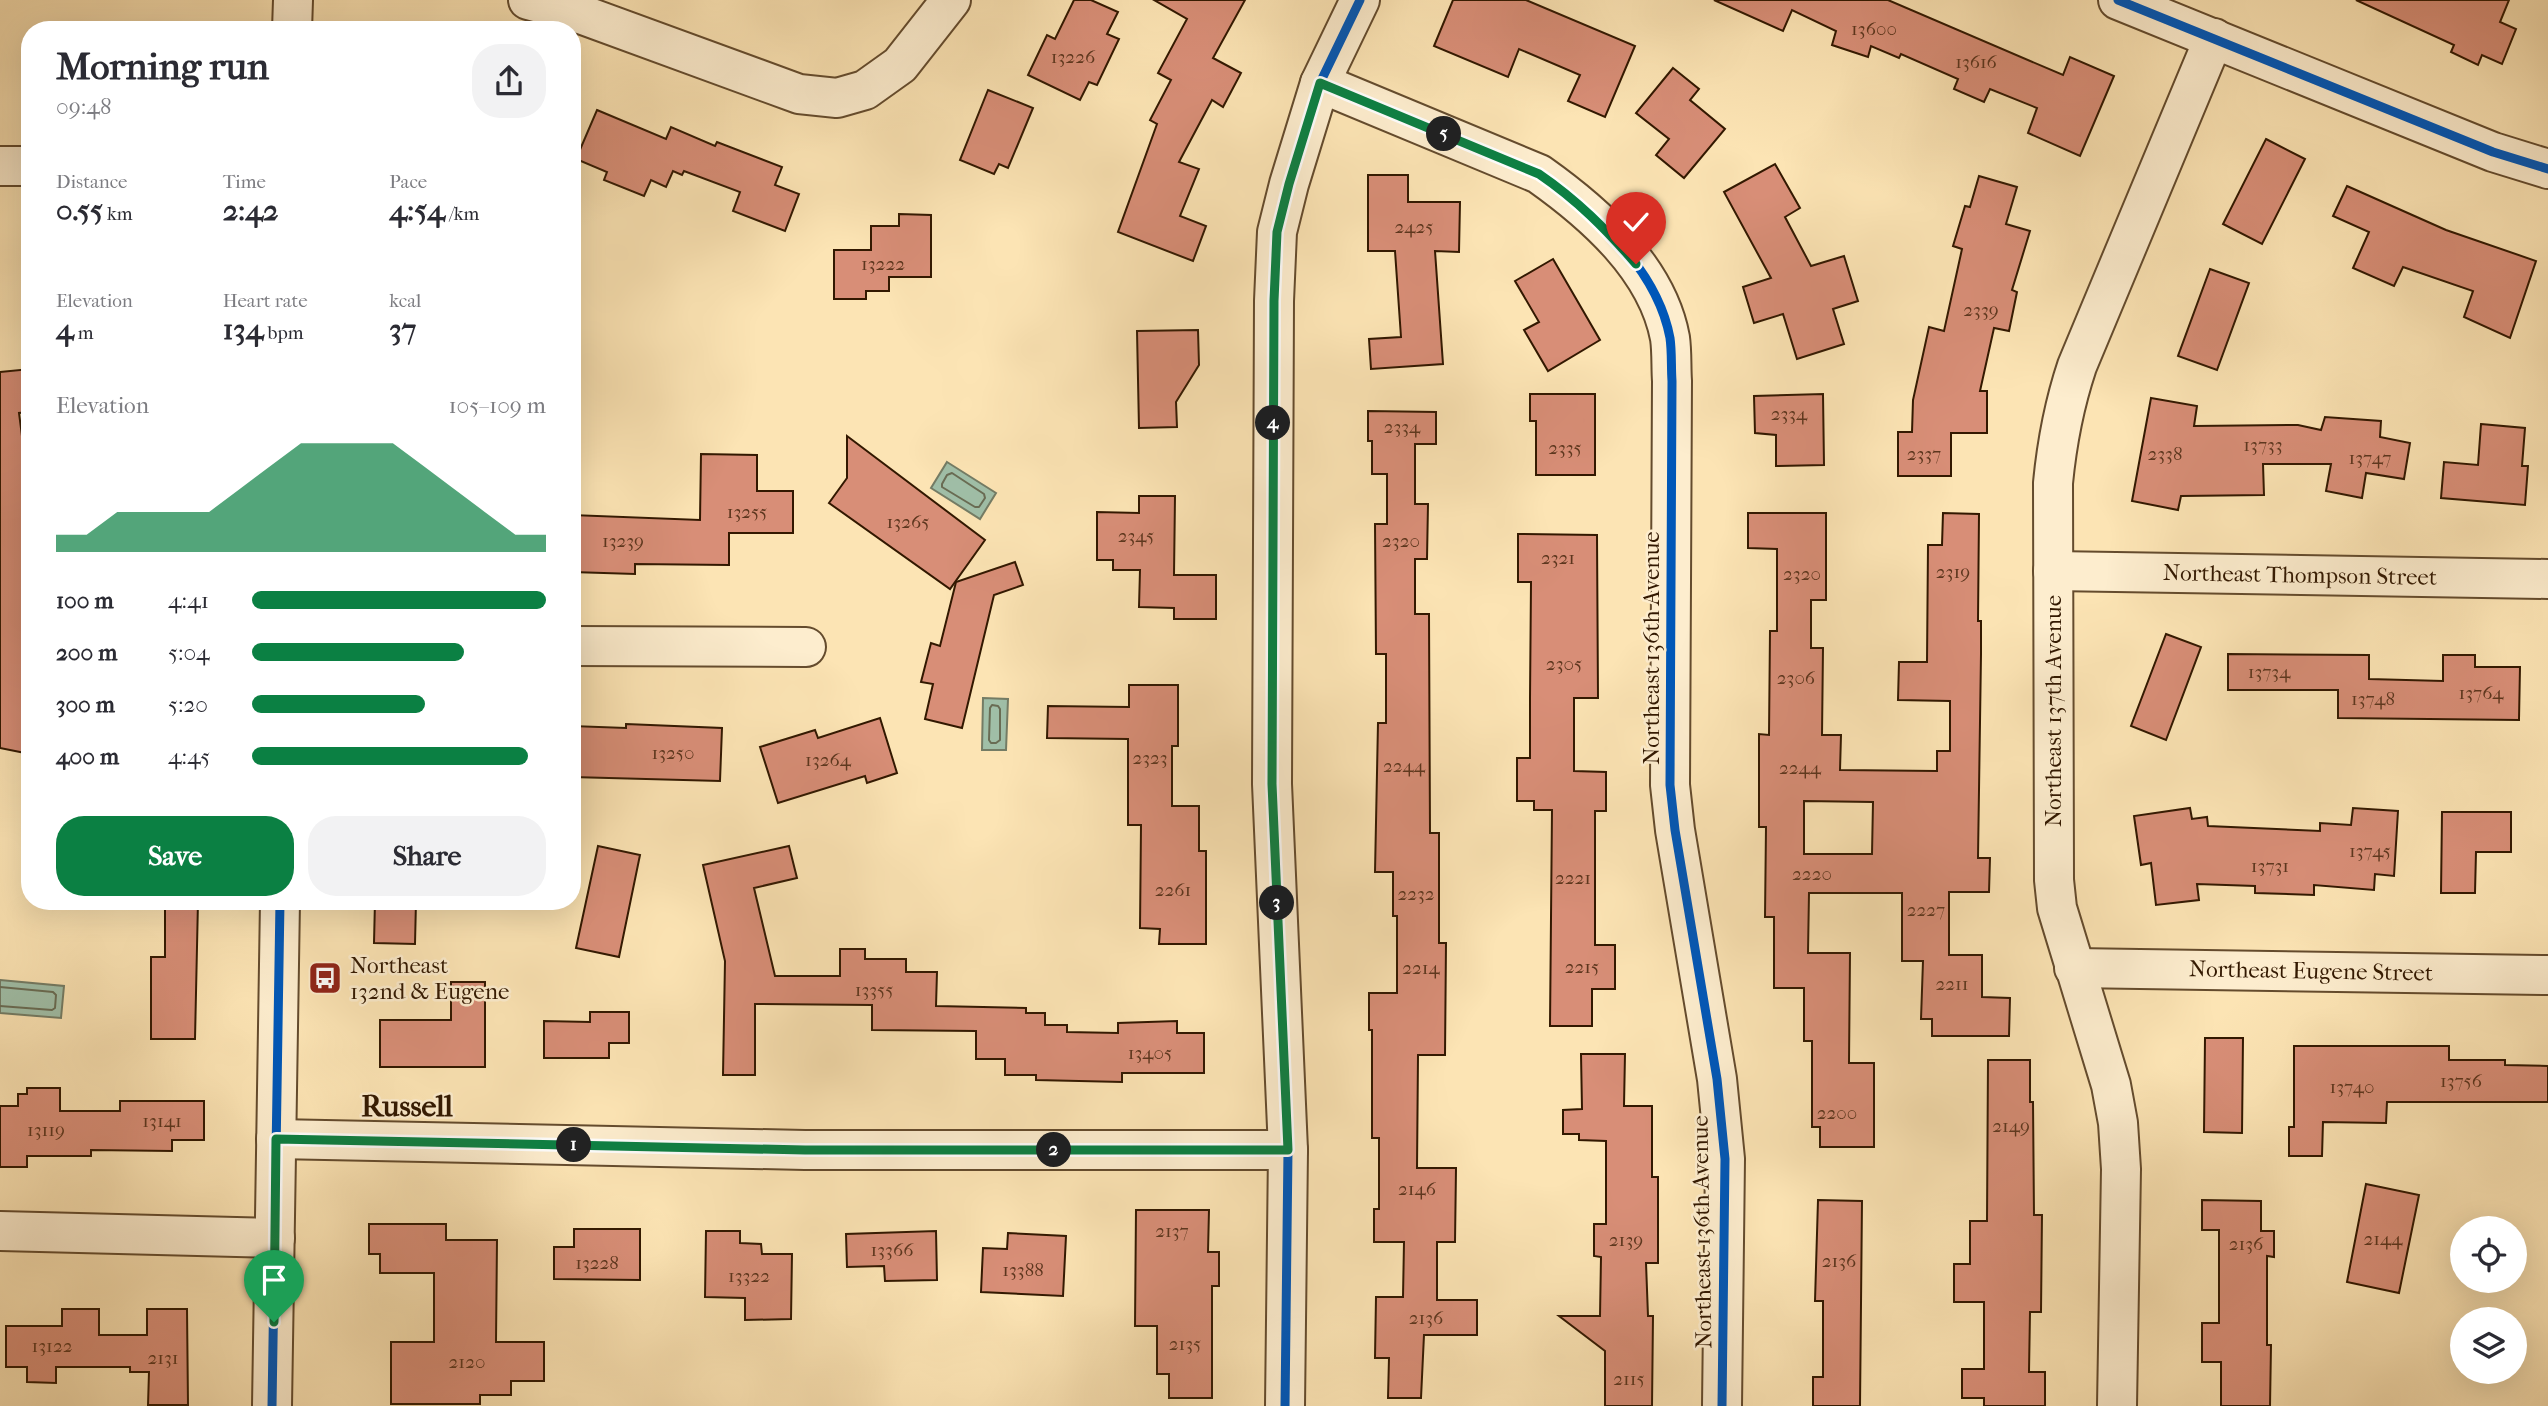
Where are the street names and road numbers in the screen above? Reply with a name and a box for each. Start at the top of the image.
street label: Northeast 136th Avenue [1638,531,1665,765]
street label: Northeast Thompson Street [2163,559,2437,591]
street label: Northeast 137th Avenue [2040,595,2067,827]
street label: Northeast Eugene Street [2189,955,2433,987]
street label: Northeast 136th Avenue [1686,1115,1718,1349]

